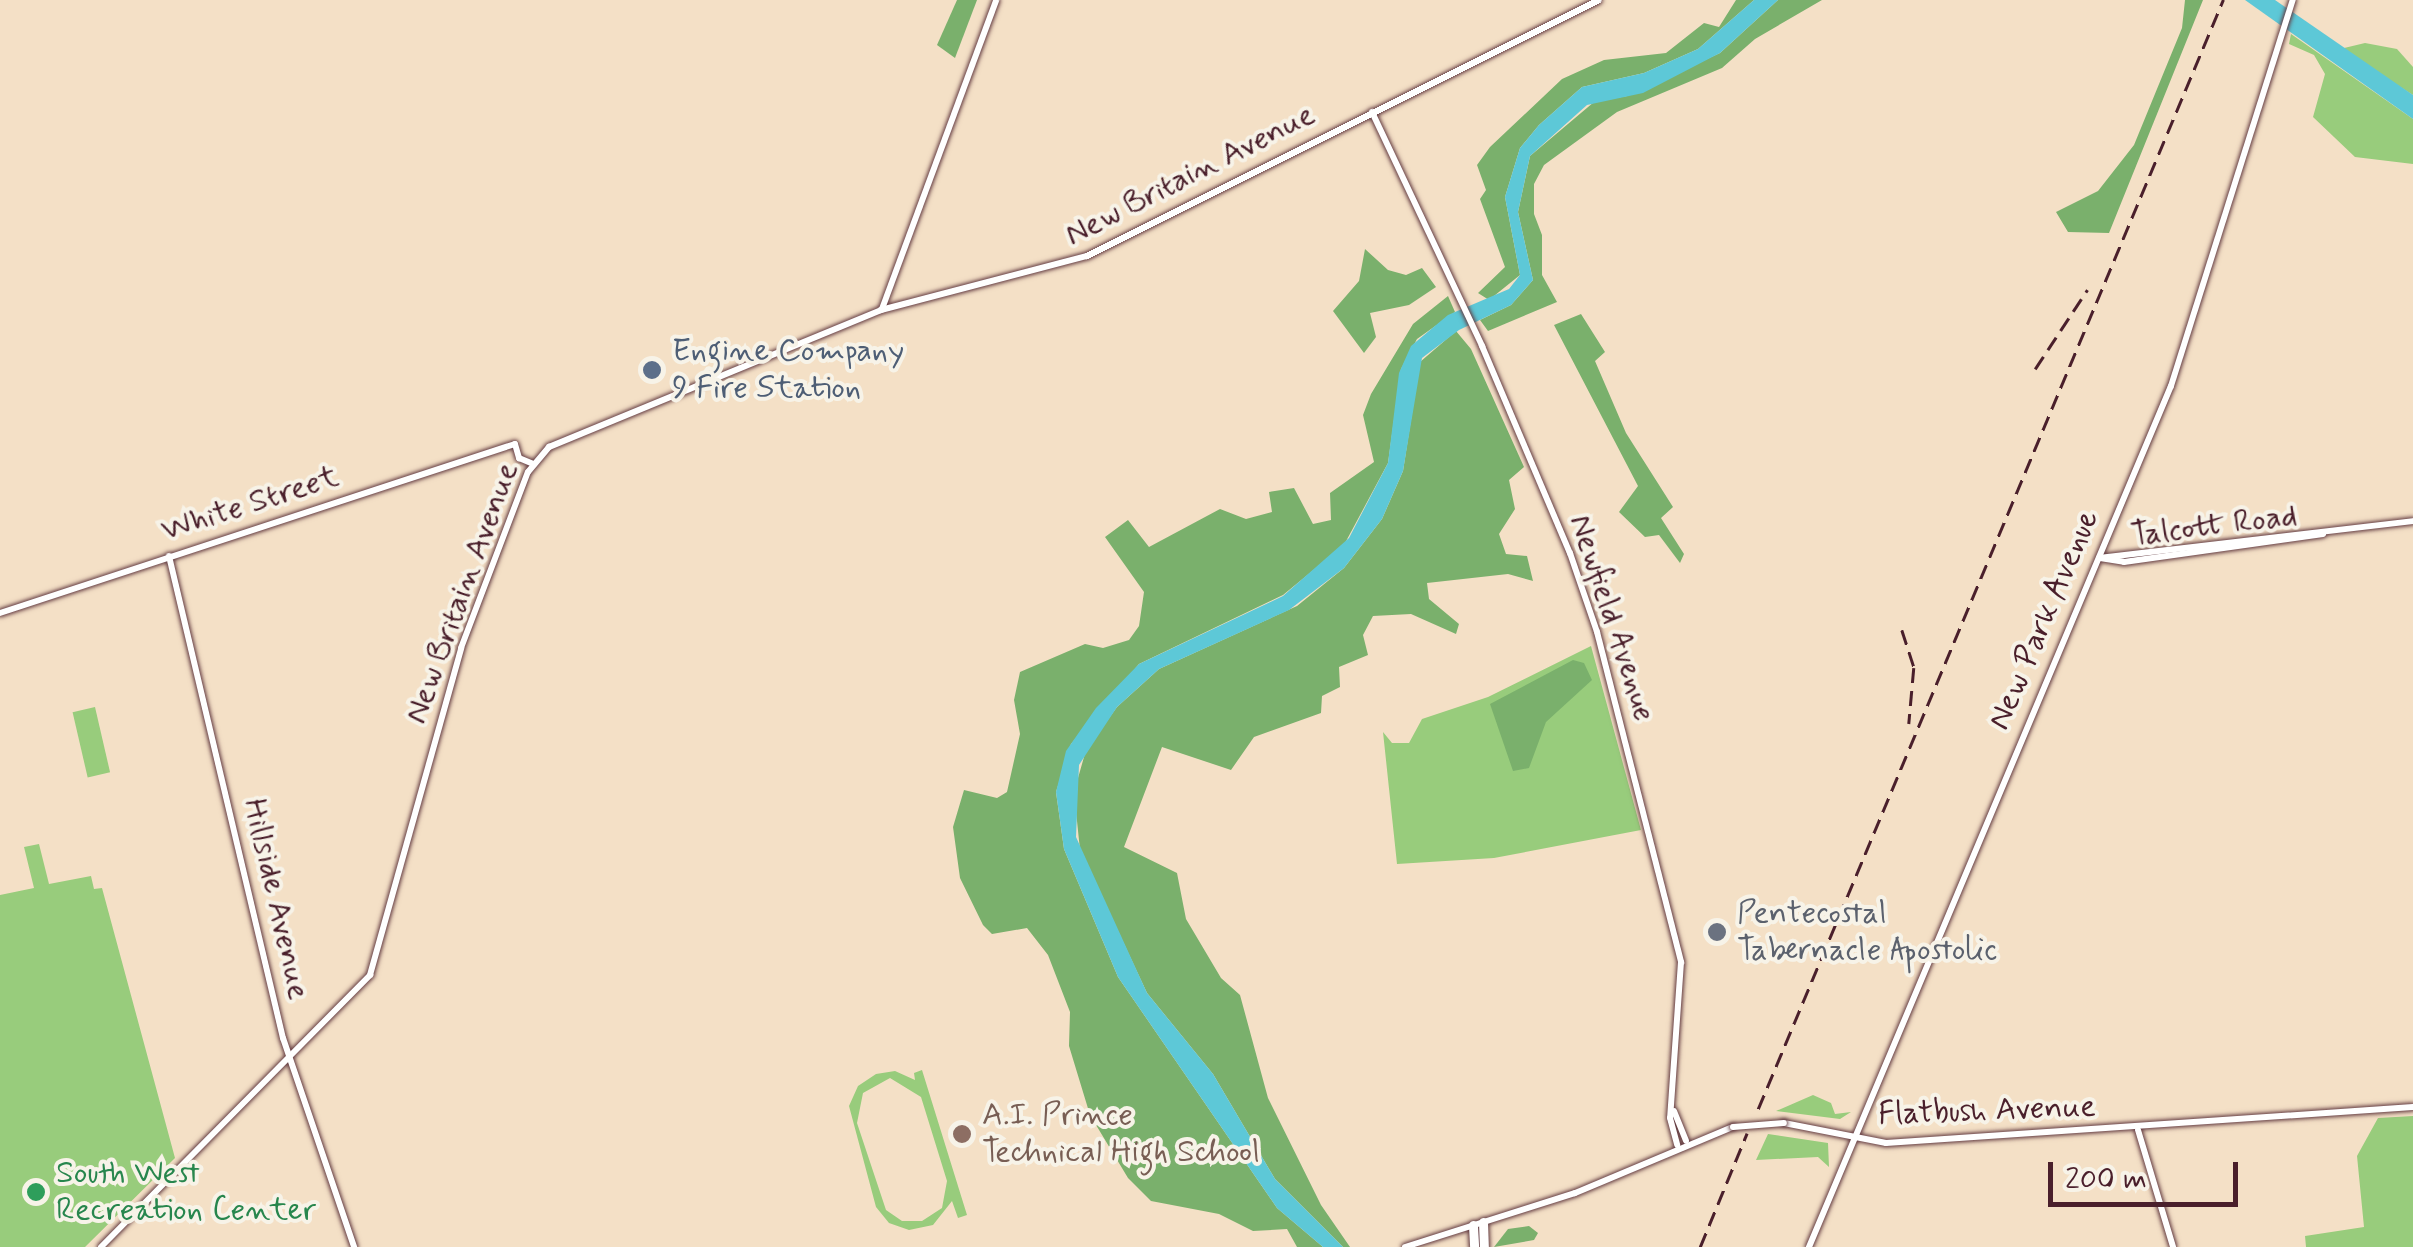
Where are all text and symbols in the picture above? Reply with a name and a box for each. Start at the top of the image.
street label: New Britain Avenue [1061,97,1319,253]
place label: Engine Company 9 Fire Station [672,333,904,408]
marker: Engine Company 9 Fire Station [641,359,663,381]
street label: White Street [157,457,343,551]
street label: New Britain Avenue [398,460,526,726]
street label: Talcott Road [2129,497,2299,555]
street label: New Park Avenue [1980,503,2108,737]
street label: Newfield Avenue [1560,507,1664,729]
street label: Hillside Avenue [234,795,318,1003]
place label: Pentecostal Tabernacle Apostolic [1737,895,1997,970]
marker: Pentecostal Tabernacle Apostolic [1706,921,1728,943]
street label: Flatbush Avenue [1878,1088,2096,1134]
place label: A.I. Prince Technical High School [982,1097,1260,1172]
marker: A.I. Prince Technical High School [951,1123,973,1145]
scale bar [2053,1142,2243,1204]
place label: South West Recreation Center [56,1155,311,1230]
text: 200 m [2065,1160,2147,1199]
marker: South West Recreation Center [25,1181,47,1203]

